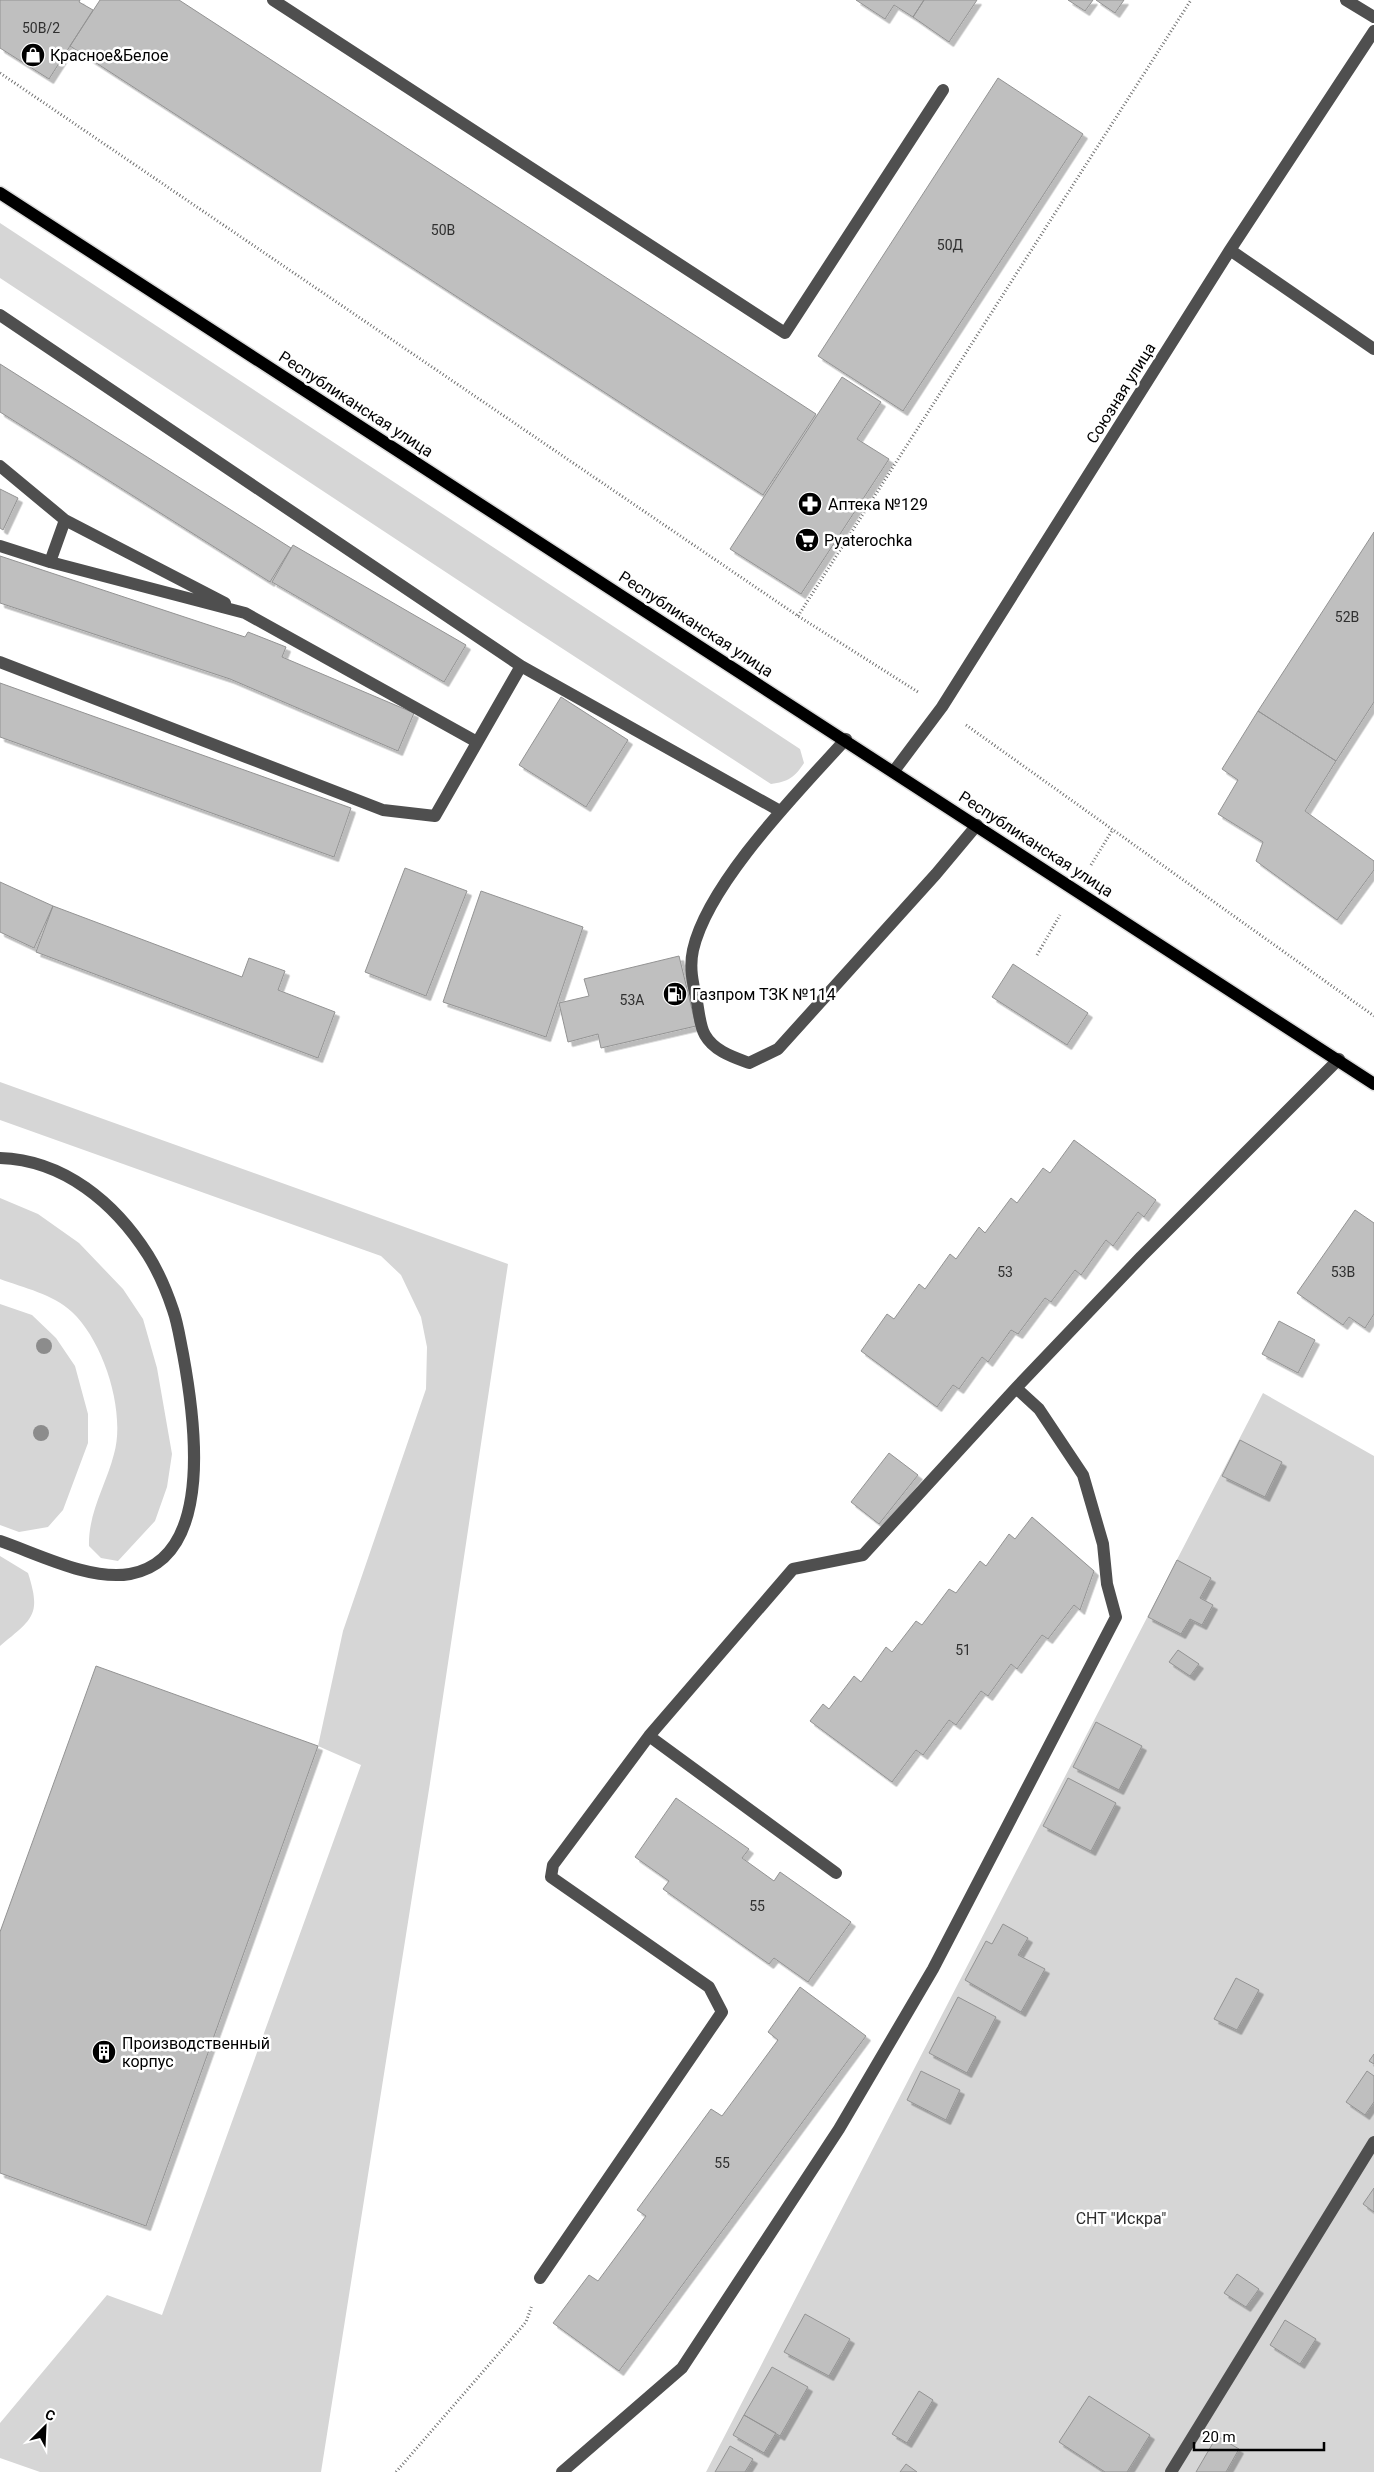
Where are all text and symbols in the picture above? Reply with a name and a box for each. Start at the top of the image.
house number: 50В/2 [22,20,60,36]
shop icon: Красное&Белое [20,42,46,68]
place label: Красное&Белое [50,46,168,65]
house number: 50В [431,222,455,238]
house number: 50Д [937,237,964,253]
street label: Союзная улица [1082,339,1160,447]
street label: Республиканская улица [275,347,437,461]
pharmacy icon: Аптека №129 [797,491,823,517]
place label: Аптека №129 [828,495,928,514]
supermarket icon: Pyaterochka [794,527,820,553]
place label: Pyaterochka [824,531,912,550]
street label: Республиканская улица [615,567,777,681]
house number: 52В [1335,609,1359,625]
street label: Республиканская улица [955,787,1117,901]
fuel station icon: Газпром ТЗК №114 [662,981,688,1007]
place label: Газпром ТЗК №114 [692,985,836,1004]
house number: 53А [620,992,644,1008]
house number: 53 [997,1264,1013,1280]
house number: 53B [1331,1264,1355,1280]
house number: 51 [955,1642,971,1658]
house number: 55 [749,1898,765,1914]
place label: Производственный корпус [122,2034,270,2071]
building icon: Производственный корпус [91,2039,117,2065]
house number: 55 [714,2155,730,2171]
park label: СНТ "Искра" [1076,2209,1166,2228]
north arrow [20,2402,70,2452]
text: С [43,2406,58,2424]
scale bar [1194,2420,1324,2452]
text: 20 m [1202,2428,1236,2446]

